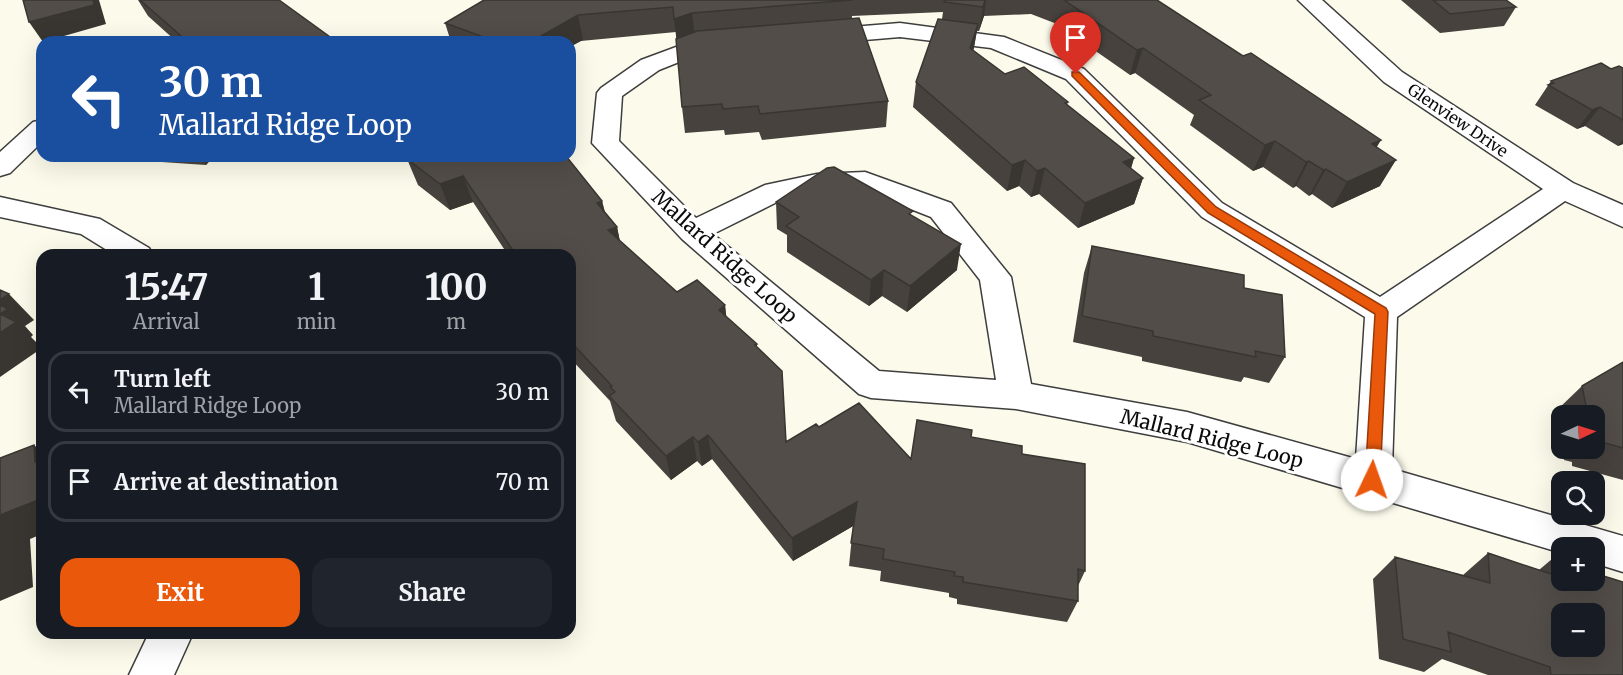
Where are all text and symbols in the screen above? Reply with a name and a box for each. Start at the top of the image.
pin [1050,12,1101,74]
icon: arrive [1059,21,1092,54]
text: 30 m [159,56,263,108]
icon: left [60,60,138,138]
street label: Glenview Drive [1404,79,1512,161]
text: Mallard Ridge Loop [159,108,412,142]
street label: Mallard Ridge Loop [647,184,803,328]
text: 15:47 [124,265,208,310]
text: 1 [308,265,325,310]
text: 100 [425,265,488,310]
text: Arrival [133,309,200,334]
text: min [297,309,336,334]
text: m [446,309,466,334]
text: Turn left [114,365,211,393]
icon: left [63,375,96,408]
text: 30 m [495,378,549,406]
text: Mallard Ridge Loop [114,393,301,418]
street label: Mallard Ridge Loop [1118,403,1306,473]
north arrow [1551,405,1605,459]
map controls [1551,405,1605,657]
position arrow [1340,448,1404,512]
icon: arrive [63,465,96,498]
text: Arrive at destination [114,468,338,496]
text: 70 m [496,468,549,496]
button: search [1551,471,1605,525]
button: + [1551,537,1605,591]
button: Exit [60,558,300,627]
button: Share [312,558,552,627]
button: − [1551,603,1605,657]

